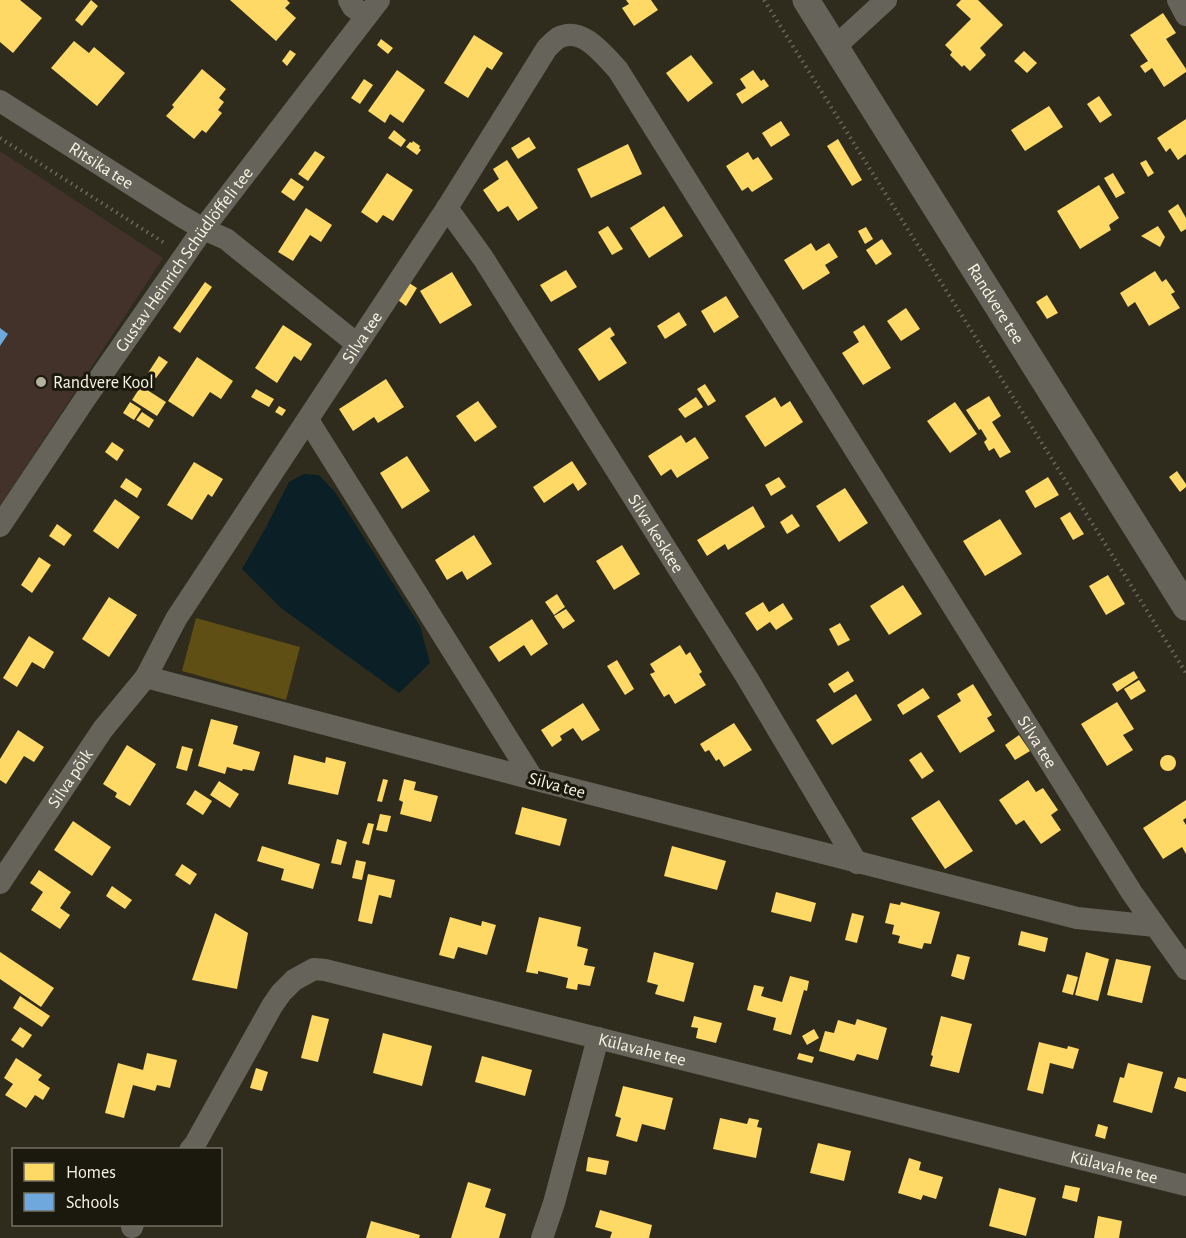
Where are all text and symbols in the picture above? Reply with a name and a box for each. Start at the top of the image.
street label: Ritsika tee [65,139,136,193]
street label: Gustav Heinrich Schüdlöffeli tee [113,164,257,356]
street label: Randvere tee [963,261,1027,347]
street label: Silva tee [339,309,386,367]
place label: Randvere Kool [53,374,154,392]
marker: Randvere Kool [34,375,48,389]
street label: Silva kesktee [624,491,687,576]
street label: Silva tee [1014,713,1060,772]
street label: Silva põik [45,746,97,811]
street label: Silva tee [526,770,587,802]
street label: Külavahe tee [596,1031,688,1070]
legend [12,1148,222,1226]
street label: Külavahe tee [1068,1148,1159,1188]
text: Homes [66,1164,116,1182]
text: Schools [66,1194,119,1212]

